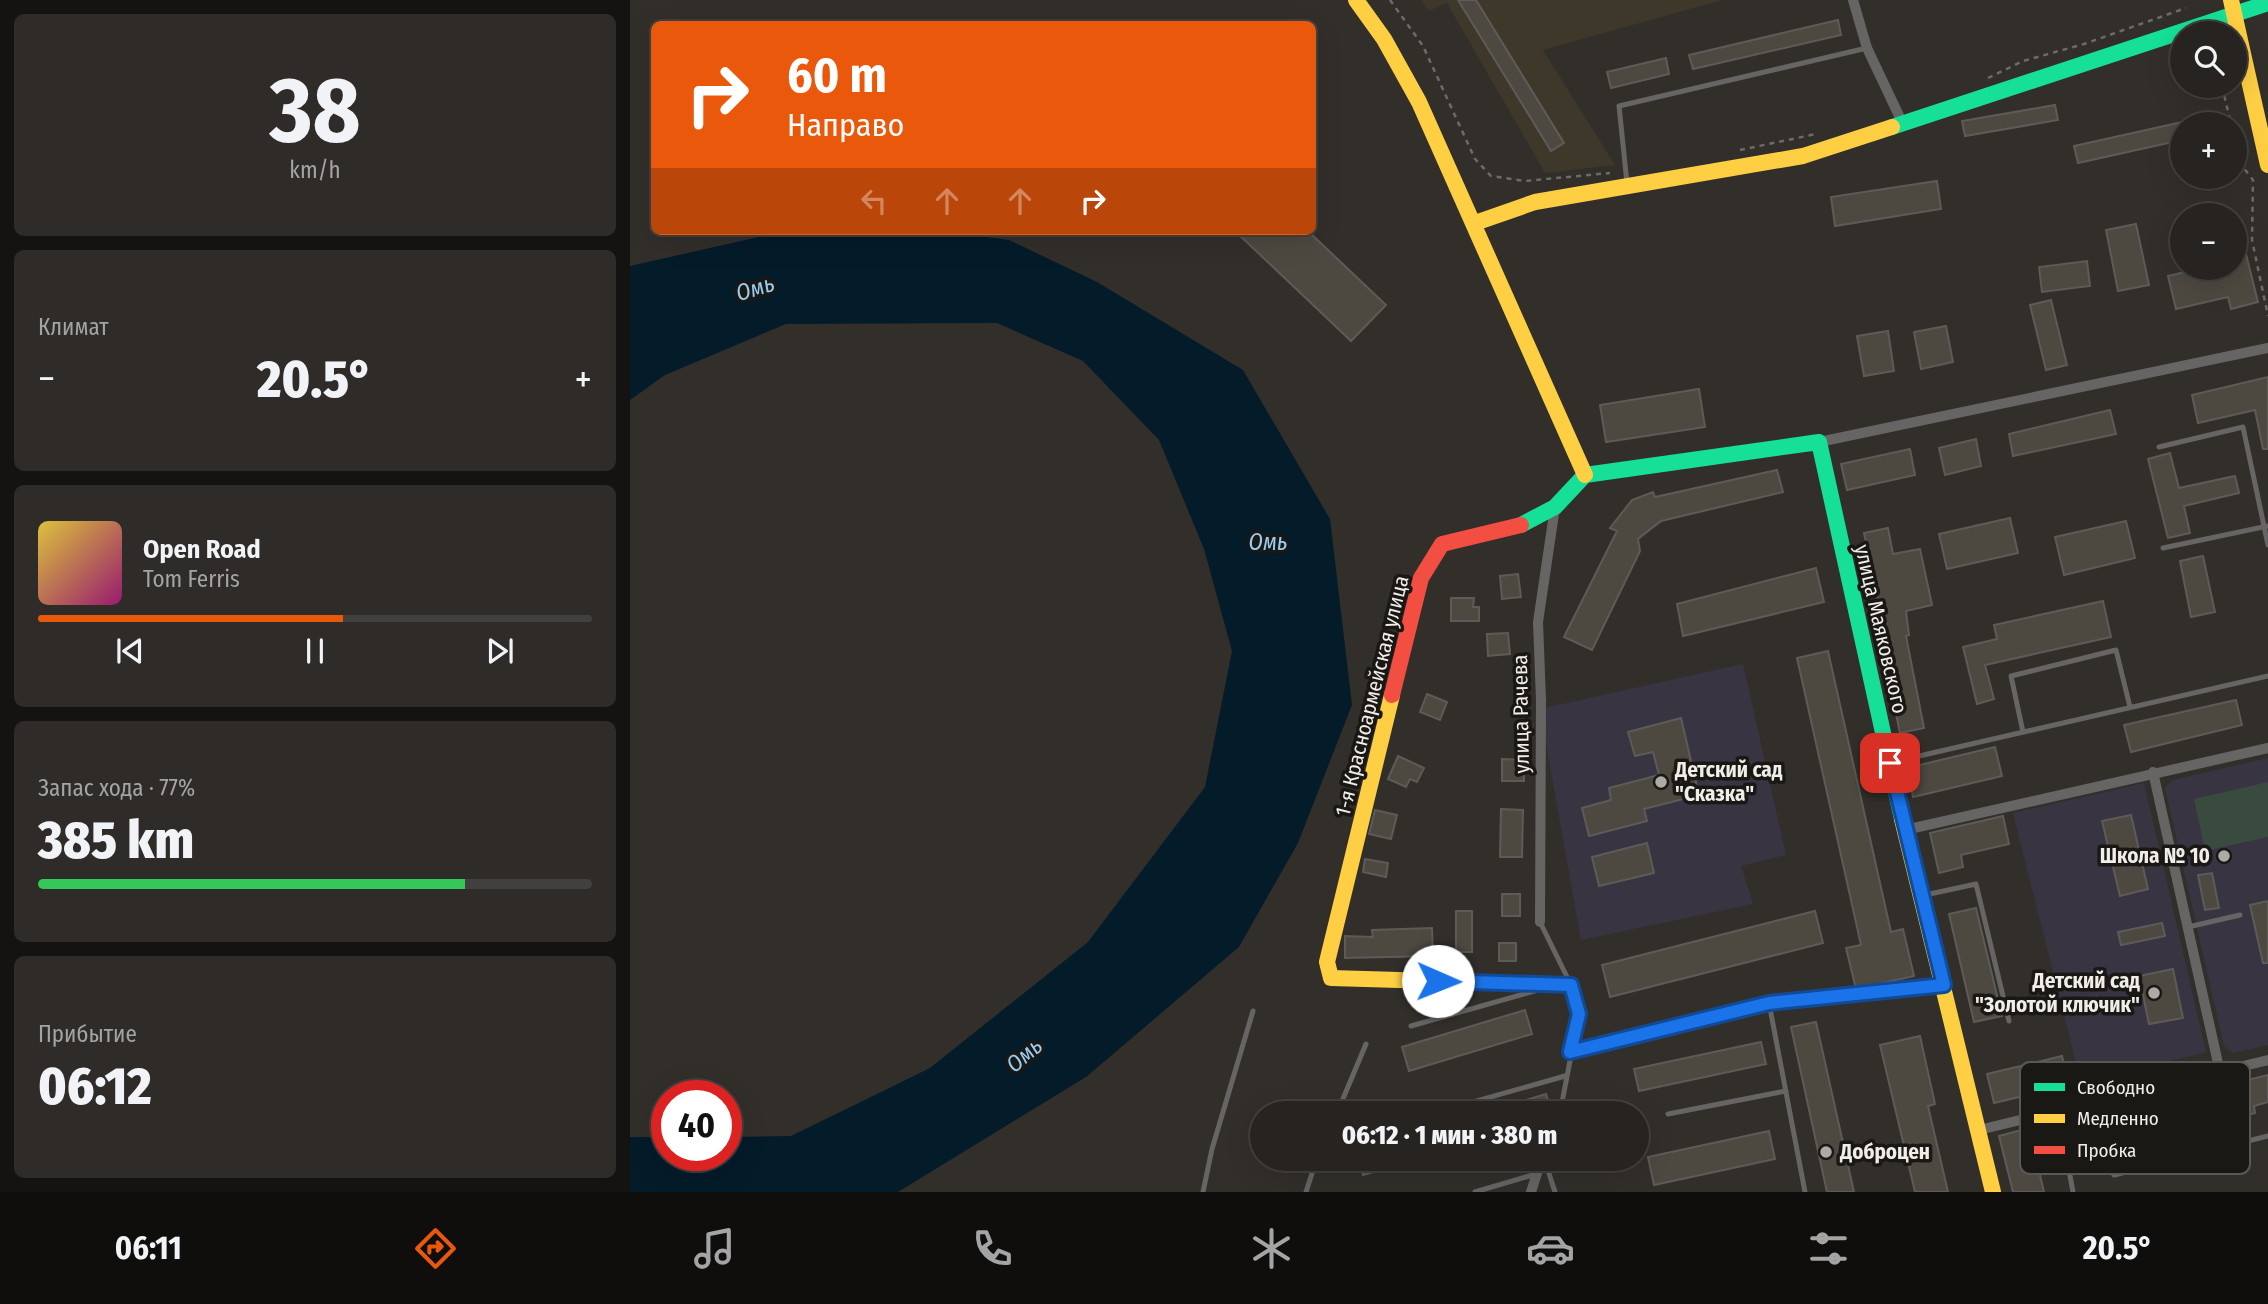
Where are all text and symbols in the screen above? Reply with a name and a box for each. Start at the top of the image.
map controls [2170,21,2247,280]
button: search [2170,21,2247,98]
text: 60 m [787,46,887,105]
icon: right [672,49,763,140]
text: 38 [269,56,361,165]
text: Направо [787,106,904,144]
button: + [2170,112,2247,189]
text: km/h [289,156,341,184]
icon: left [855,182,893,220]
icon: ahead [928,182,966,220]
icon: ahead [1001,182,1039,220]
icon: right [1074,182,1112,220]
button: − [2170,203,2247,280]
water label: Омь [732,269,778,307]
text: Климат [38,313,109,341]
text: 20.5° [257,348,373,411]
text: − [38,356,55,402]
text: + [575,356,592,402]
water label: Омь [1249,528,1287,556]
text: Open Road [143,534,261,565]
street label: улица Маяковского [1849,542,1913,716]
text: Tom Ferris [143,565,240,593]
street label: 1-я Красноармейская улица [1329,573,1415,819]
icon: previous [111,632,149,670]
icon: pause [296,632,334,670]
icon: next [481,632,519,670]
street label: улица Рачева [1507,654,1535,774]
pin [1860,733,1920,793]
icon: arrive [1871,744,1909,782]
place label: Детский сад "Сказка" [1674,757,1783,807]
text: Запас хода · 77% [38,774,195,802]
marker: Детский сад "Сказка" [1653,774,1669,790]
text: 385 km [38,809,194,872]
place label: Школа № 10 [2100,843,2210,869]
marker: Школа № 10 [2216,848,2232,864]
position arrow [1401,944,1475,1018]
place label: Детский сад "Золотой ключик" [1975,968,2140,1018]
marker: Детский сад "Золотой ключик" [2146,985,2162,1001]
text: Прибытие [38,1020,137,1048]
water label: Омь [1000,1032,1048,1078]
text: 06:12 [38,1055,152,1118]
legend [2020,1062,2250,1174]
text: Свободно [2077,1076,2155,1099]
speed limit sign: 40 [651,1080,742,1171]
text: Медленно [2077,1107,2159,1130]
text: 06:12 · 1 мин · 380 m [1342,1120,1557,1151]
place label: Доброцен [1839,1139,1930,1165]
text: Пробка [2077,1139,2136,1162]
marker: Доброцен [1818,1144,1834,1160]
icon: directions [411,1224,460,1273]
icon: music [690,1224,739,1273]
icon: phone [968,1224,1017,1273]
icon: climate [1247,1224,1296,1273]
icon: car [1526,1224,1575,1273]
icon: filters [1804,1224,1853,1273]
text: 06:11 [115,1229,182,1267]
text: 20.5° [2083,1229,2153,1267]

